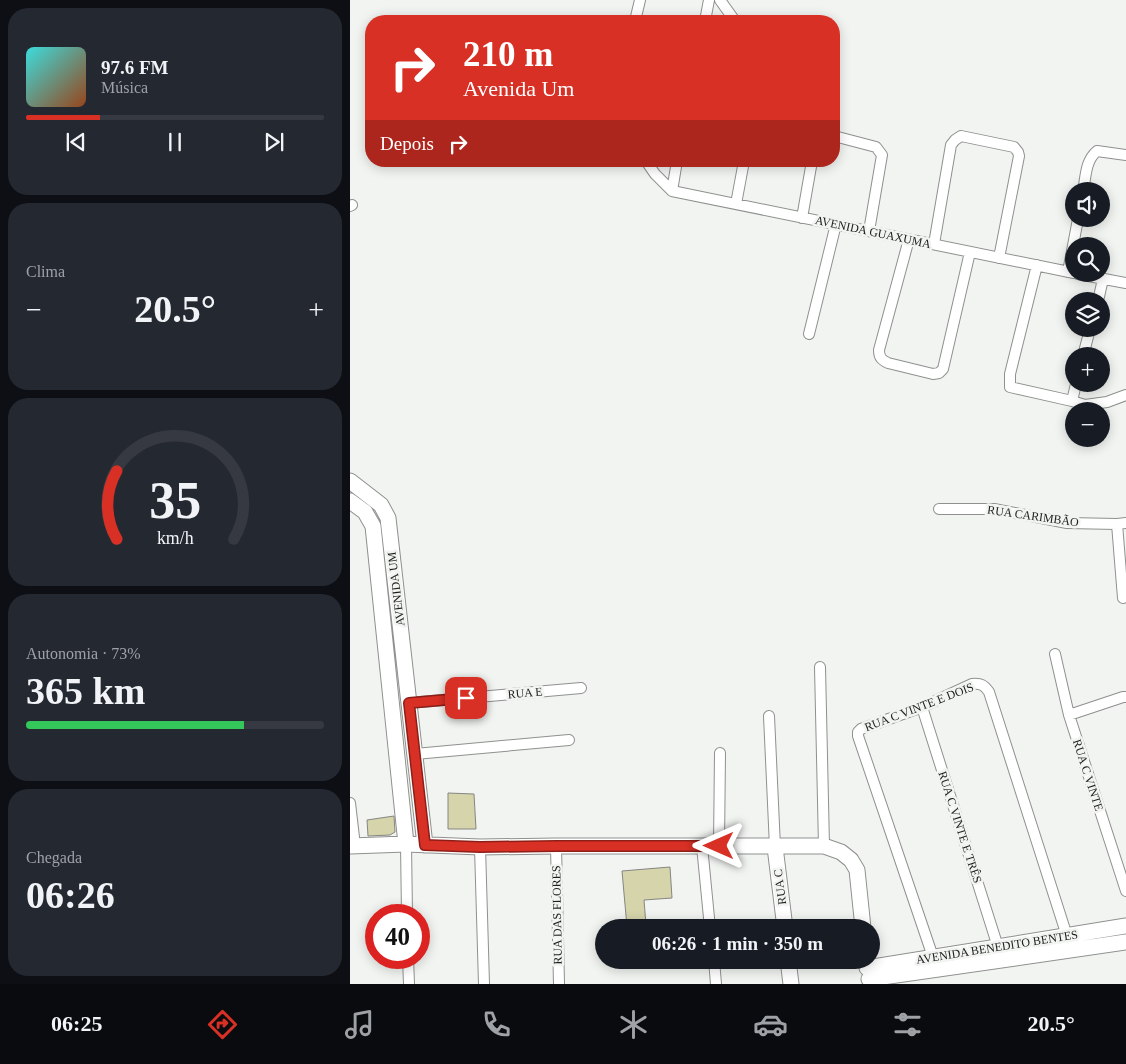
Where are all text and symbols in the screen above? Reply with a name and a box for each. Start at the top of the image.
icon: right [380,35,445,100]
text: 210 m [463,35,553,74]
text: 97.6 FM [101,57,169,78]
text: Avenida Um [463,76,574,101]
text: Música [101,79,148,96]
icon: previous [62,128,90,156]
icon: pause [161,128,189,156]
icon: next [260,128,288,156]
icon: right [444,130,472,158]
text: Depois [380,133,434,154]
map controls [1065,182,1110,447]
button: sound [1065,182,1110,227]
street label: AVENIDA GUAXUMA [814,213,933,251]
button: search [1065,237,1110,282]
text: Clima [26,263,65,280]
text: 20.5° [134,288,216,330]
button: layers [1065,292,1110,337]
text: − [26,294,42,325]
text: + [308,294,324,325]
button: + [1065,347,1110,392]
button: − [1065,402,1110,447]
text: 35 [149,472,201,529]
street label: RUA CARIMBÃO [986,503,1080,529]
text: km/h [157,528,193,548]
street label: AVENIDA UM [384,551,408,627]
text: Autonomia · 73% [26,645,141,662]
text: 365 km [26,670,145,712]
pin [445,677,487,719]
street label: RUA C VINTE E DOIS [862,680,976,734]
icon: arrive [452,684,480,712]
street label: RUA E [507,685,543,701]
street label: RUA C VINTE [1070,737,1106,813]
street label: RUA C VINTE E TRÊS [935,769,985,885]
position arrow [692,819,744,871]
text: Chegada [26,849,82,866]
street label: RUA DAS FLORES [549,865,565,965]
street label: RUA C [771,868,789,906]
text: 06:26 [26,874,115,916]
speed limit sign: 40 [365,904,430,969]
street label: AVENIDA BENEDITO BENTES [915,927,1079,967]
text: 06:26 · 1 min · 350 m [652,933,823,954]
icon: directions [205,1007,240,1042]
icon: music [342,1007,377,1042]
icon: phone [479,1007,514,1042]
icon: climate [616,1007,651,1042]
icon: car [753,1007,788,1042]
icon: filters [890,1007,925,1042]
text: 06:25 [51,1011,102,1036]
text: 20.5° [1028,1011,1075,1036]

